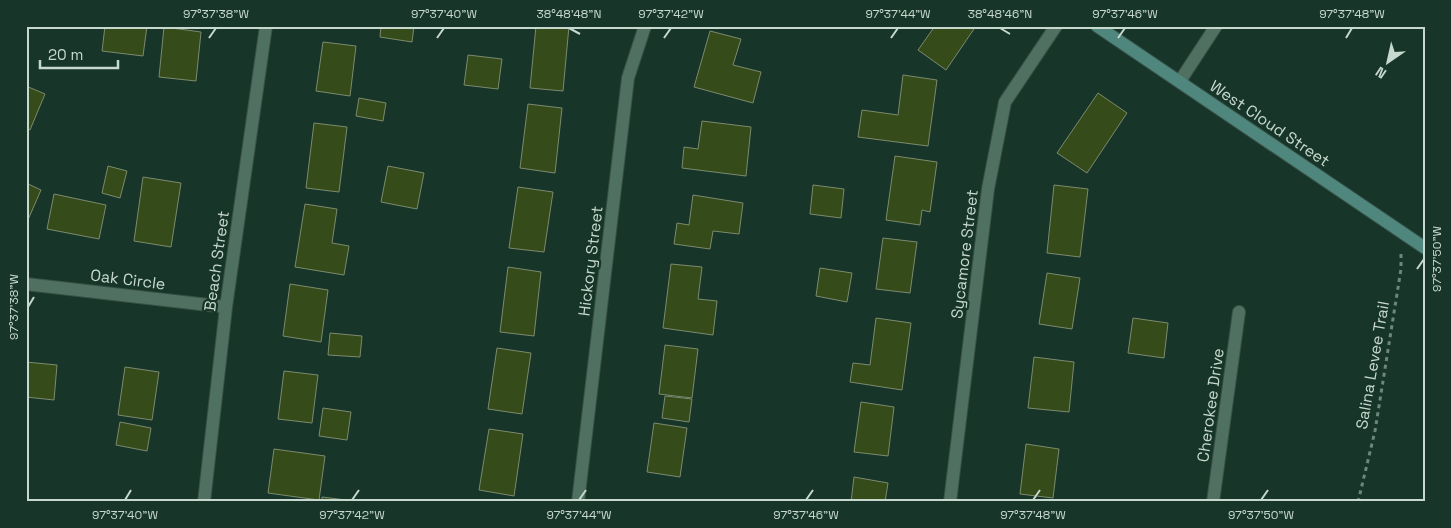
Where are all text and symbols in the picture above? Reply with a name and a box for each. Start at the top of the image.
text: 97°37'38"W [183,6,249,22]
text: 97°37'40"W [411,6,477,22]
text: 38°48'48"N [537,6,601,22]
text: 97°37'42"W [638,6,704,22]
text: 97°37'44"W [865,6,931,22]
text: 38°48'46"N [968,6,1032,22]
text: 97°37'46"W [1092,6,1158,22]
text: 97°37'48"W [1319,6,1385,22]
scale bar [40,38,118,70]
north arrow [1364,38,1414,88]
text: 20 m [48,45,83,64]
text: N [1372,63,1390,83]
street label: West Cloud Street [1206,76,1334,171]
street label: Sycamore Street [946,188,983,320]
street label: Hickory Street [573,205,608,317]
street label: Beach Street [199,209,234,313]
text: 97°37'50"W [1429,226,1445,292]
street label: Oak Circle [89,264,167,295]
text: 97°37'38"W [6,274,22,340]
street label: Salina Levee Trail [1351,299,1394,431]
street label: Cherokee Drive [1192,347,1229,463]
text: 97°37'40"W [92,507,158,523]
text: 97°37'42"W [319,507,385,523]
text: 97°37'44"W [546,507,612,523]
text: 97°37'46"W [773,507,839,523]
text: 97°37'48"W [1000,507,1066,523]
text: 97°37'50"W [1228,507,1294,523]

